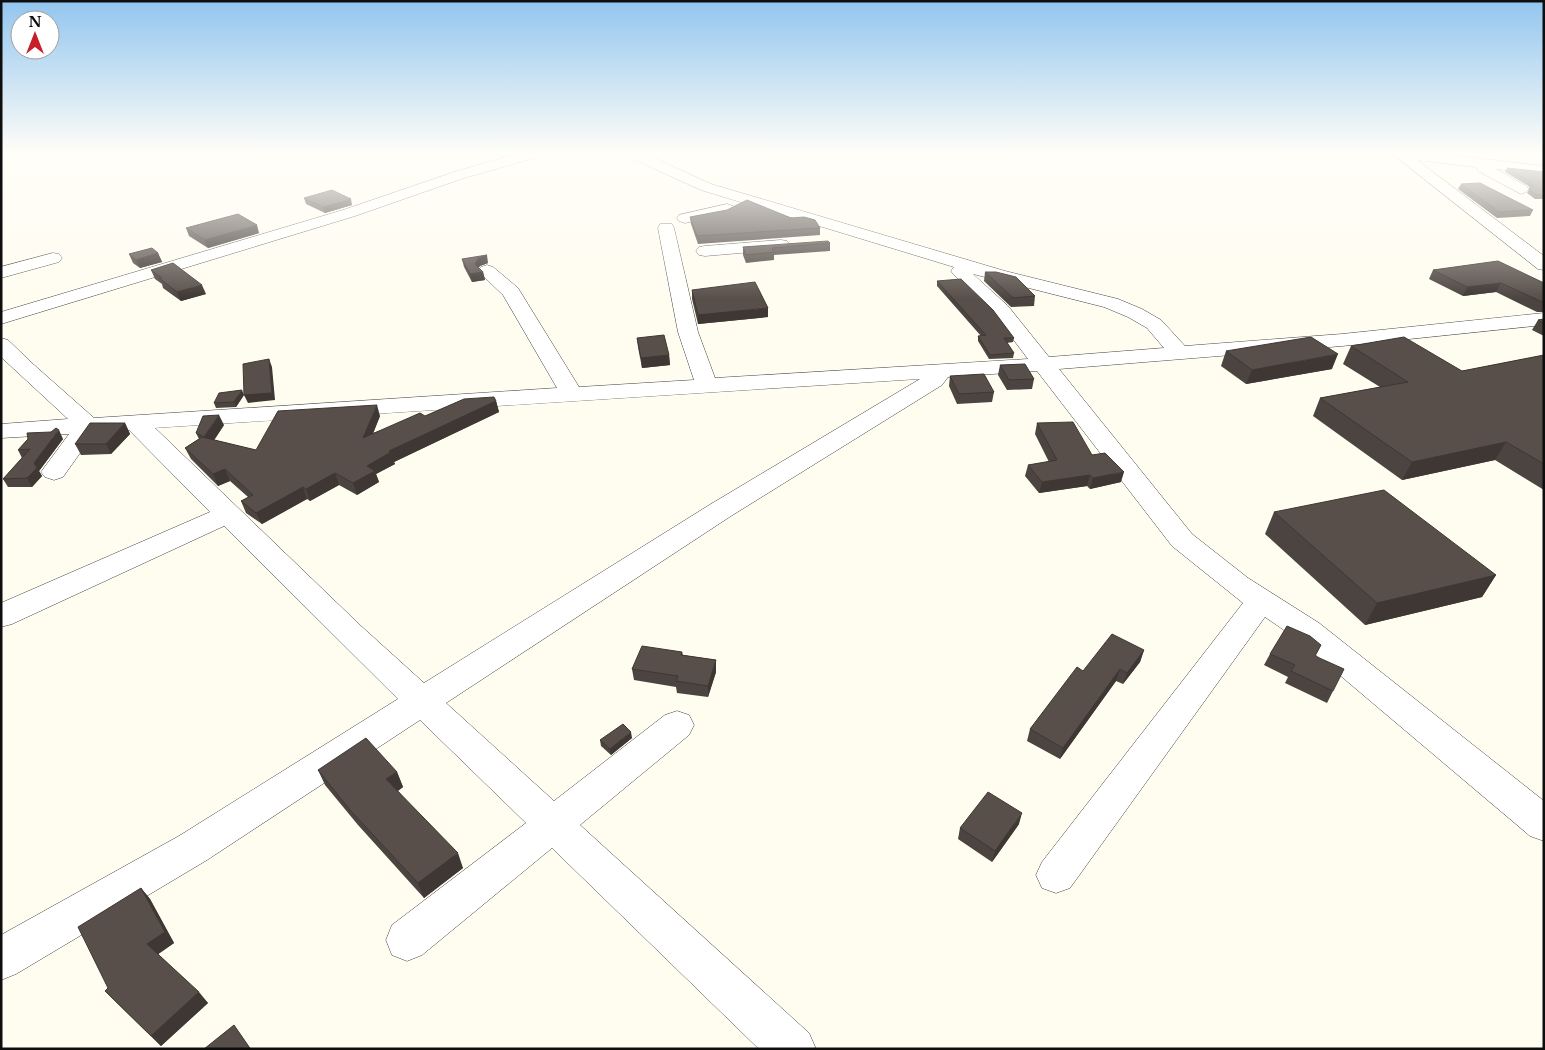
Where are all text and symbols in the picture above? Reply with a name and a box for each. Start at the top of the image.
north arrow [10,10,60,60]
text: N [28,13,42,31]

